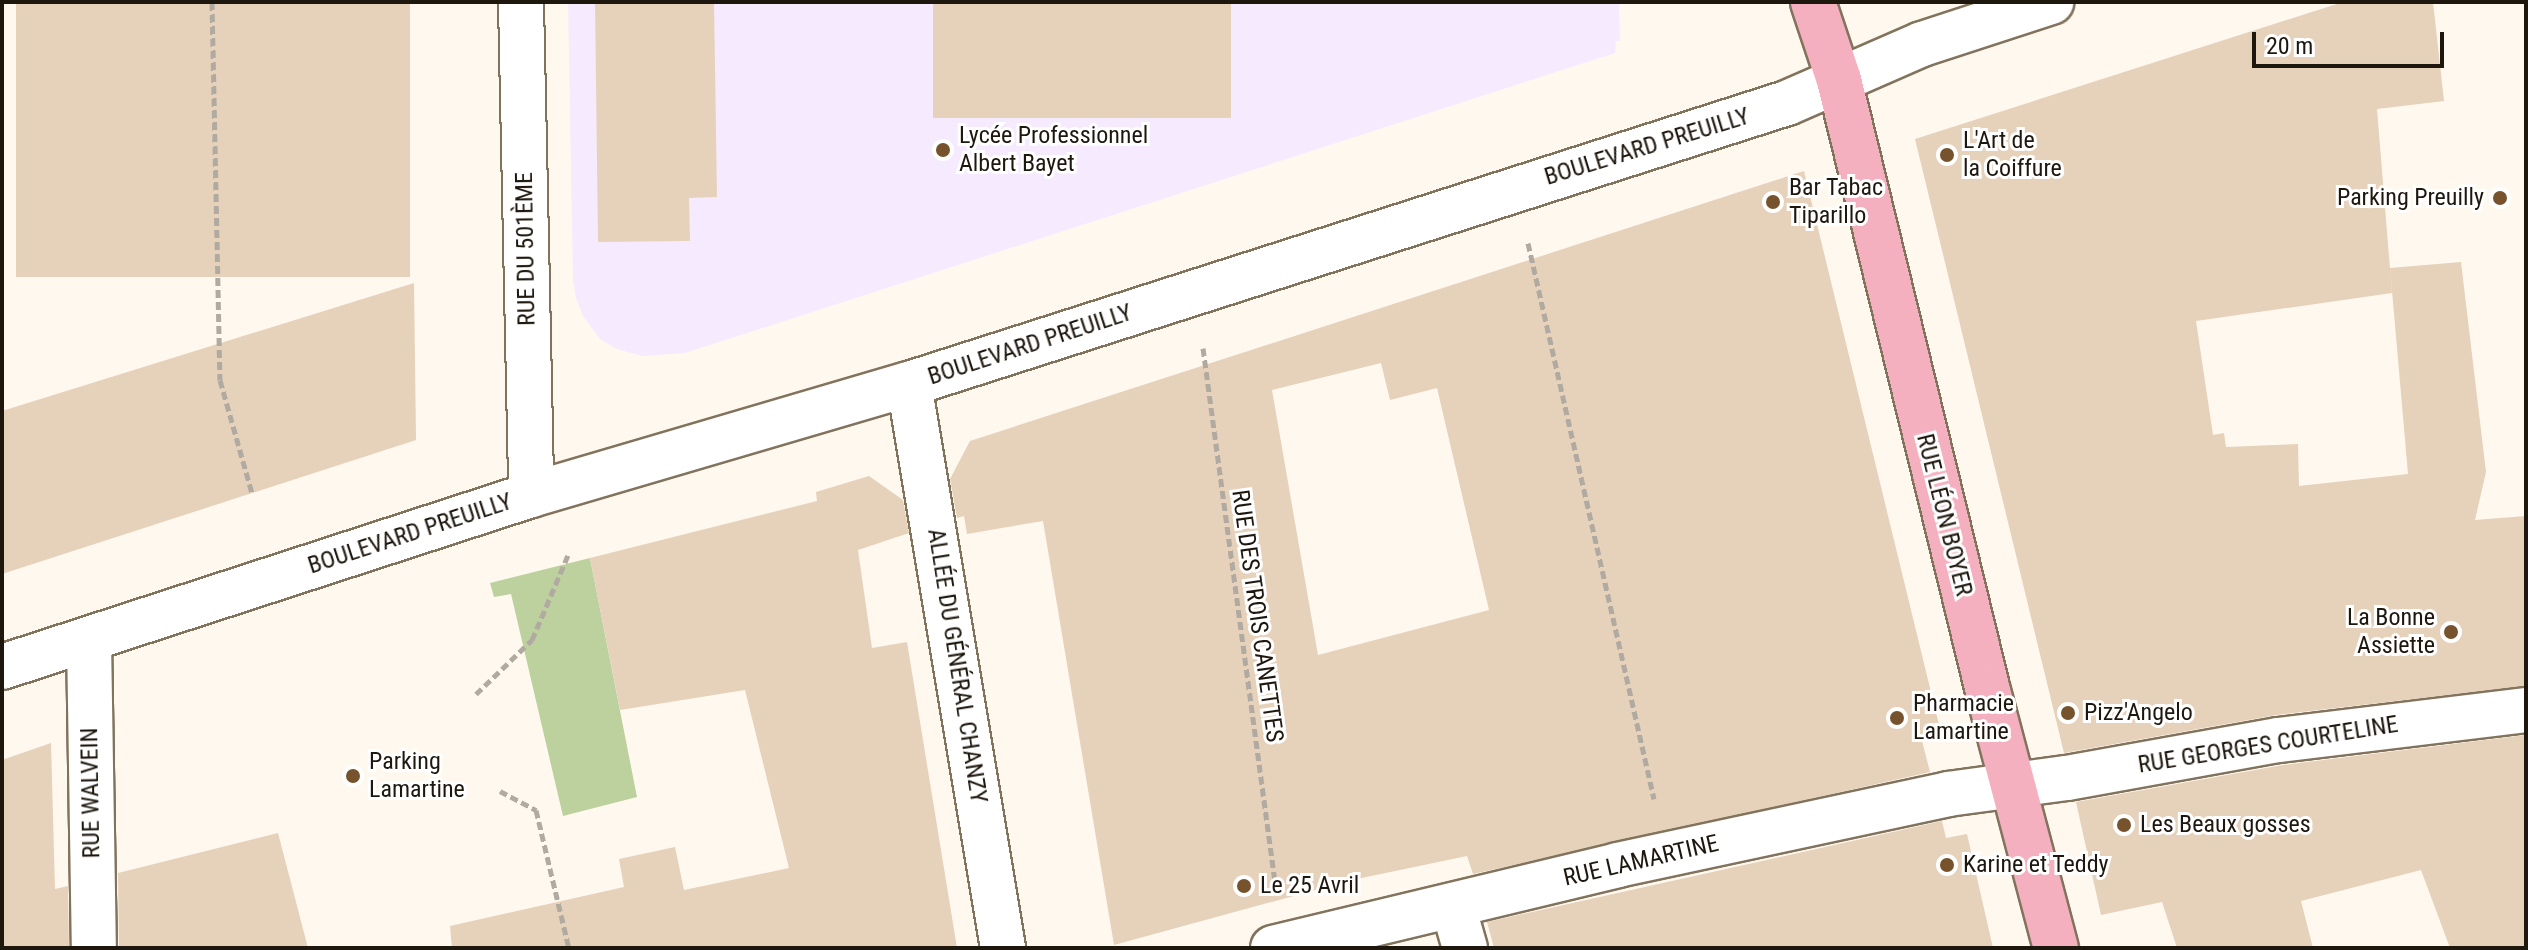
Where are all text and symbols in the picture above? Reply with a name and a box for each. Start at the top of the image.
scale bar [2256,16,2448,66]
text: 20 m [2266,32,2313,60]
street label: BOULEVARD PREUILLY [1541,102,1753,192]
place label: Lycée Professionnel Albert Bayet [959,122,1148,178]
place label: L'Art de la Coiffure [1963,127,2062,183]
marker: Lycée Professionnel Albert Bayet [934,141,952,159]
marker: L'Art de la Coiffure [1938,146,1956,164]
street label: RUE DU 501ÈME [510,172,542,326]
place label: Bar Tabac Tiparillo [1789,174,1884,230]
place label: Parking Preuilly [2337,184,2484,212]
marker: Parking Preuilly [2491,189,2509,207]
marker: Bar Tabac Tiparillo [1764,193,1782,211]
street label: BOULEVARD PREUILLY [924,298,1136,392]
street label: RUE LÉON BOYER [1910,431,1978,599]
street label: BOULEVARD PREUILLY [304,487,516,581]
street label: RUE DES TROIS CANETTES [1225,488,1289,744]
street label: ALLÉE DU GÉNÉRAL CHANZY [921,527,993,805]
place label: La Bonne Assiette [2347,604,2435,660]
marker: La Bonne Assiette [2442,623,2460,641]
place label: Pharmacie Lamartine [1913,690,2014,746]
place label: Pizz'Angelo [2084,699,2193,727]
marker: Pizz'Angelo [2059,704,2077,722]
marker: Pharmacie Lamartine [1888,709,1906,727]
street label: RUE GEORGES COURTELINE [2136,710,2400,780]
street label: RUE WALVEIN [75,727,107,859]
place label: Parking Lamartine [369,748,465,804]
marker: Parking Lamartine [344,767,362,785]
place label: Les Beaux gosses [2140,811,2311,839]
marker: Les Beaux gosses [2115,816,2133,834]
street label: RUE LAMARTINE [1561,829,1721,893]
place label: Karine et Teddy [1963,851,2109,879]
marker: Karine et Teddy [1938,856,1956,874]
place label: Le 25 Avril [1260,872,1359,900]
marker: Le 25 Avril [1235,877,1253,895]

